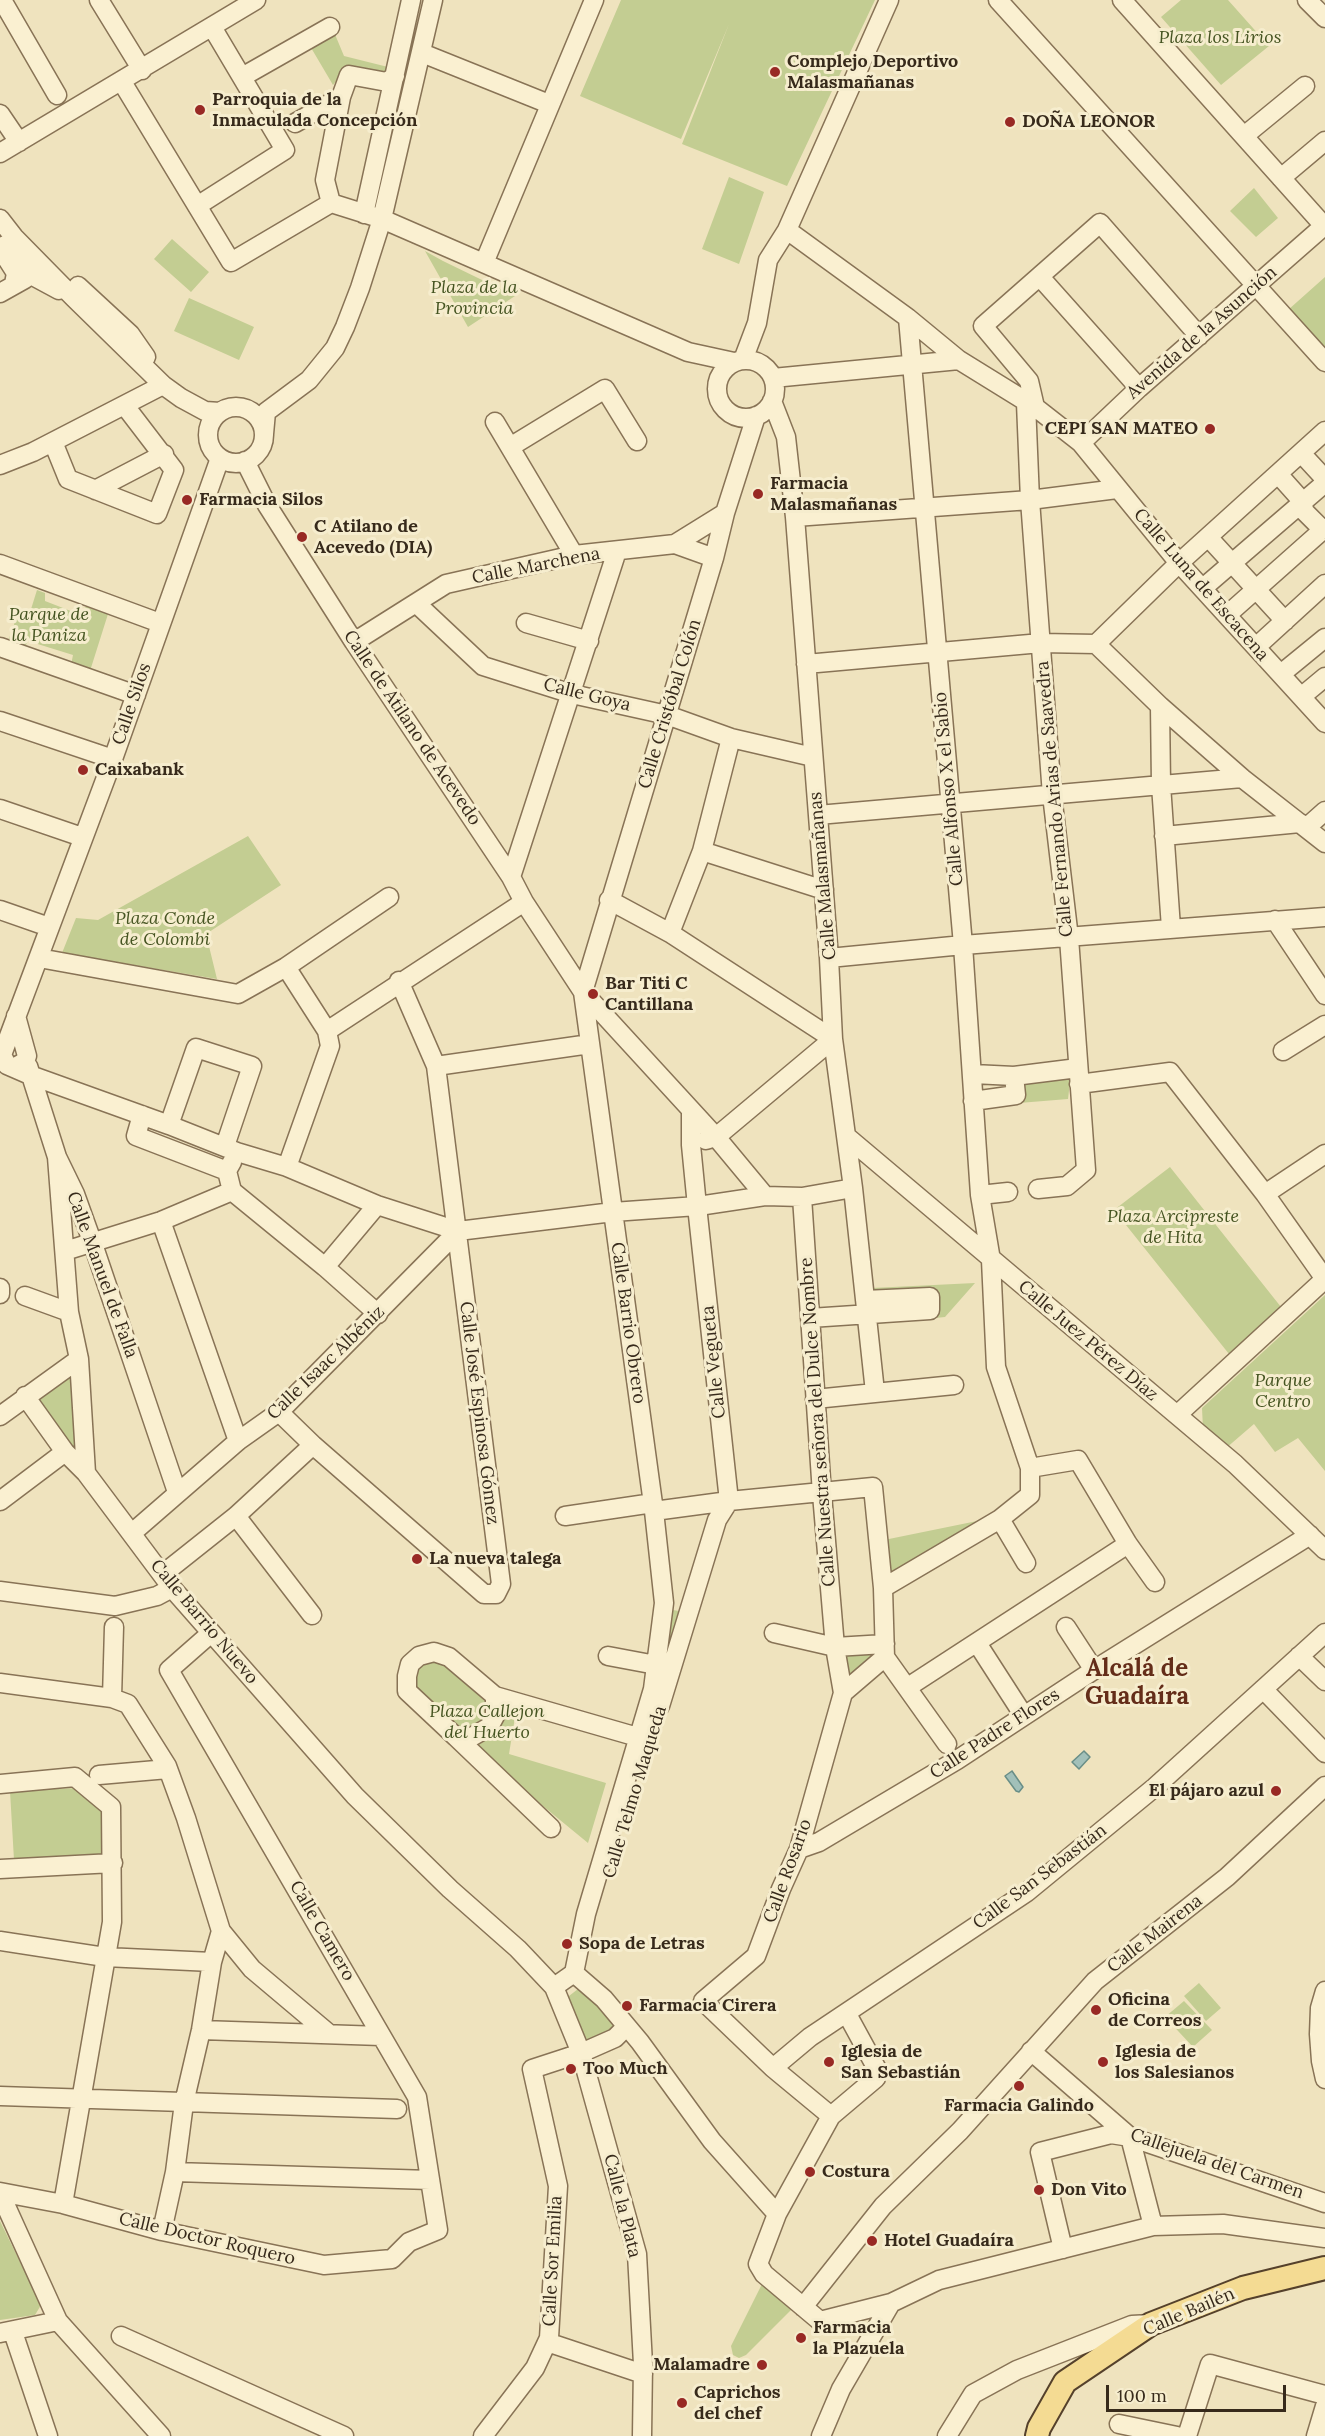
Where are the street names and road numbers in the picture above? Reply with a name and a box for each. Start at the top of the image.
street label: Avenida de la Asunción [1122,262,1282,404]
street label: Calle Luna de Escacena [1129,504,1273,666]
street label: Calle Marchena [470,543,602,589]
street label: Calle Cristóbal Colón [634,617,706,791]
street label: Calle de Atilano de Acevedo [339,626,485,830]
street label: Calle Silos [108,660,156,748]
street label: Calle Fernando Arias de Saavedra [1032,660,1078,938]
street label: Calle Goya [541,674,633,716]
street label: Calle Alfonso X el Sabio [930,691,968,887]
street label: Calle Malasmañanas [805,791,841,961]
street label: Calle Manuel de Falla [62,1189,142,1361]
street label: Calle Barrio Obrero [606,1241,650,1405]
street label: Calle Nuestra señora del Dulce Nombre [796,1257,840,1587]
street label: Calle Juez Pérez Díaz [1014,1276,1162,1406]
street label: Calle José Espinosa Gómez [455,1300,503,1526]
street label: Calle Isaac Albéniz [263,1301,389,1425]
street label: Calle Vegueta [697,1304,731,1420]
street label: Calle Barrio Nuevo [146,1555,262,1689]
street label: Calle Padre Flores [926,1684,1064,1784]
street label: Calle Telmo Maqueda [598,1703,672,1881]
street label: Calle Rosario [759,1816,817,1926]
street label: Calle San Sebastián [969,1820,1111,1934]
street label: Calle Camero [285,1877,359,1985]
street label: Calle Mairena [1103,1890,1207,1978]
street label: Callejuela del Carmen [1127,2124,1307,2204]
street label: Calle la Plata [599,2152,645,2260]
street label: Calle Sor Emilia [539,2195,567,2327]
street label: Calle Doctor Roquero [117,2208,297,2270]
street label: Calle Bailén [1140,2283,1238,2341]

